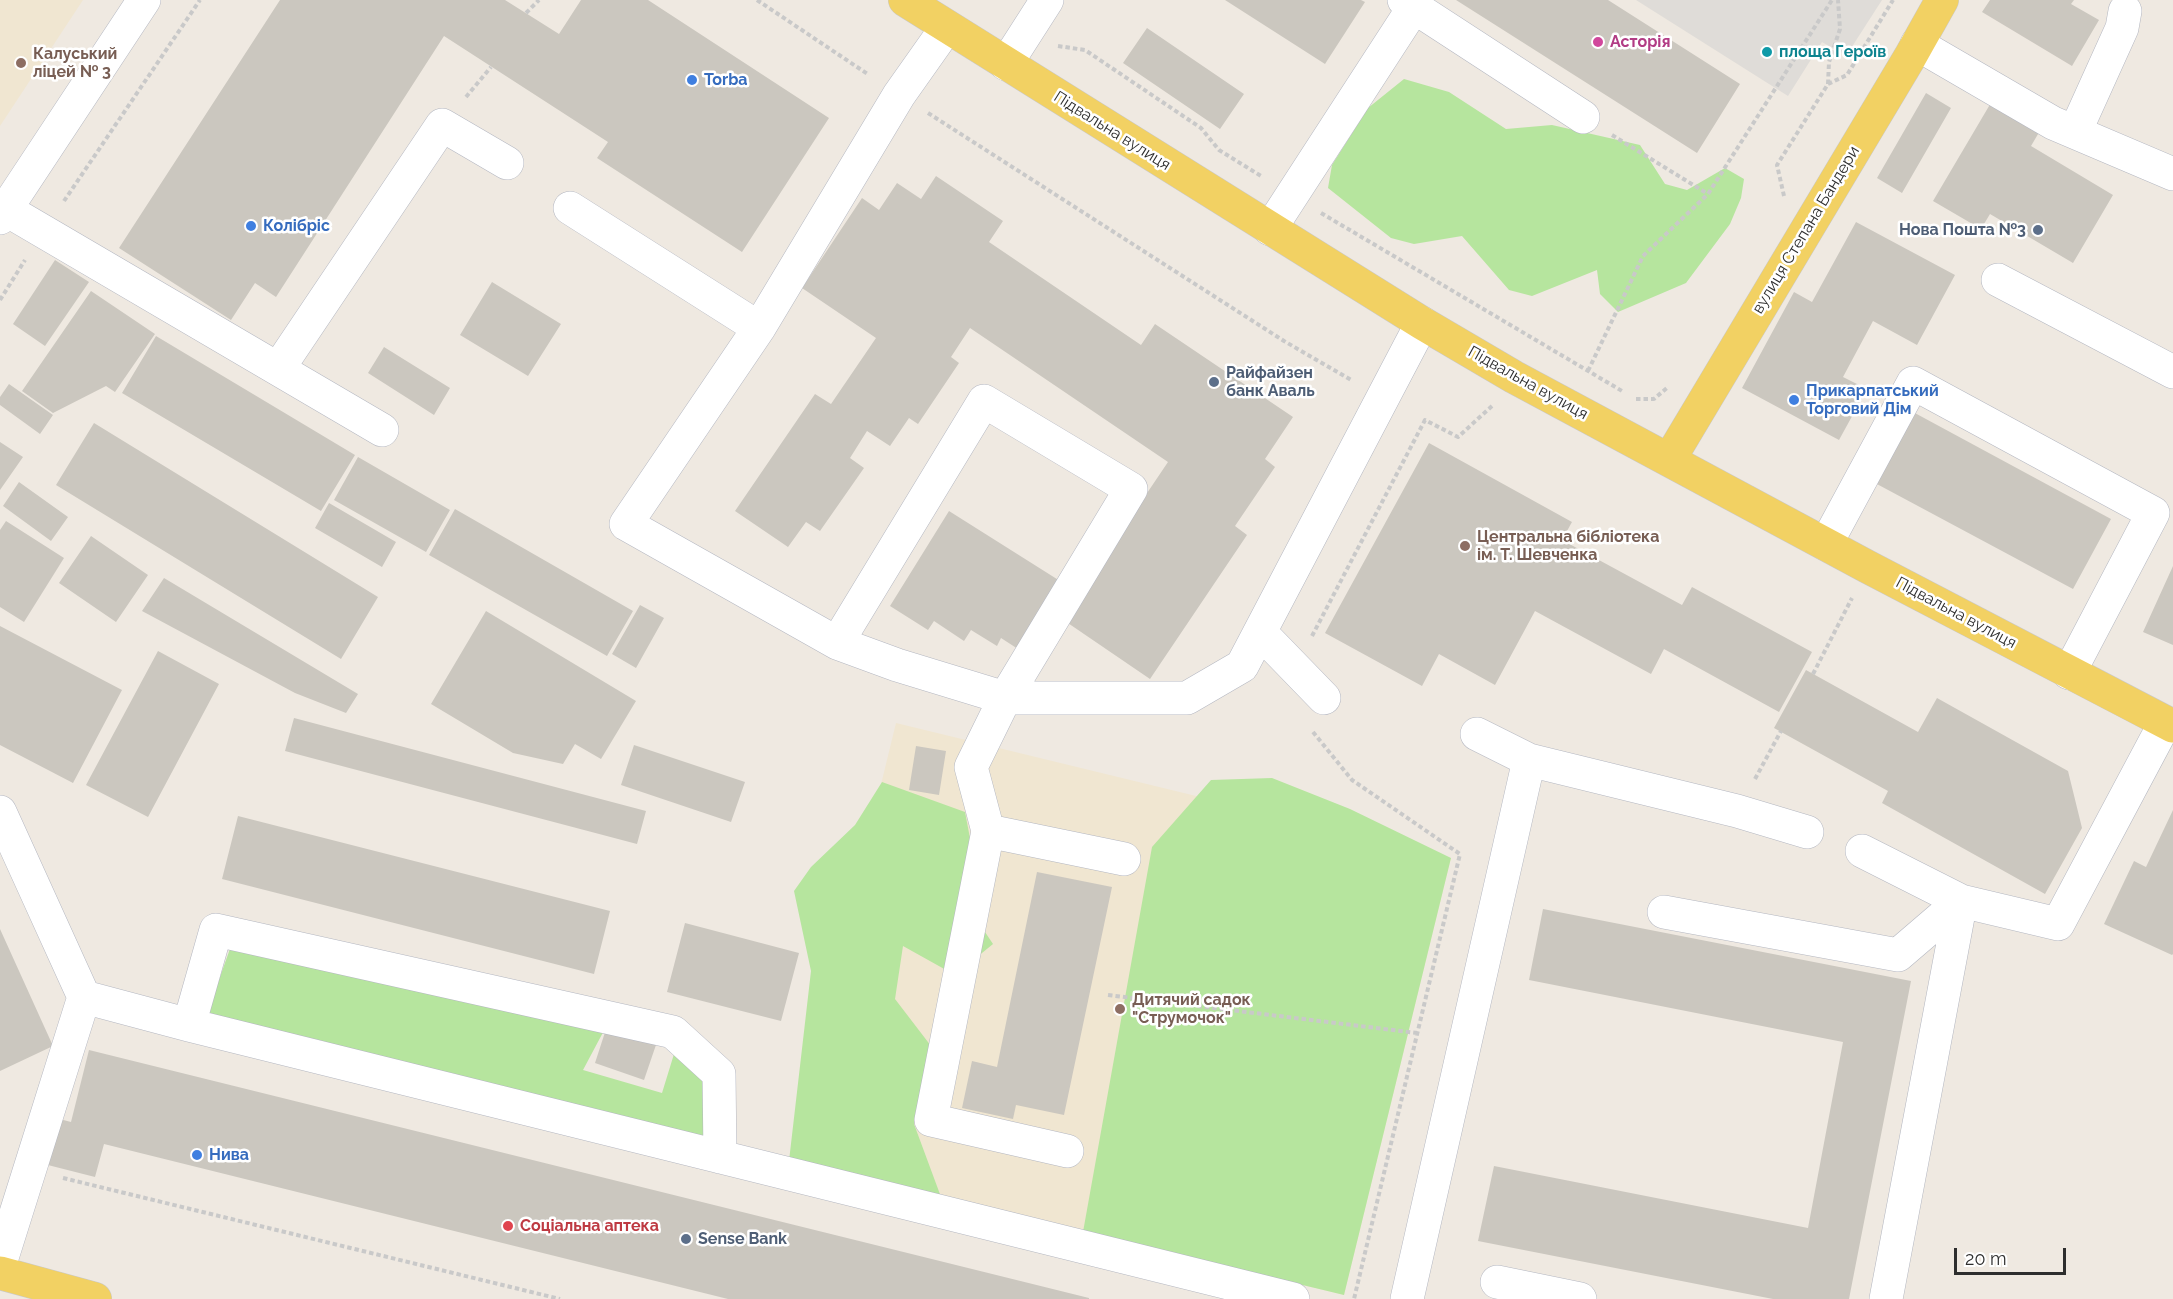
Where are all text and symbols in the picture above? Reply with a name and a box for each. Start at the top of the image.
place label: Асторія [1610,32,1670,52]
marker: Асторія [1591,35,1605,49]
place label: площа Героїв [1779,42,1886,62]
place label: Калуський ліцей № 3 [33,44,117,82]
marker: площа Героїв [1760,45,1774,59]
marker: Калуський ліцей № 3 [14,56,28,70]
place label: Torba [704,70,748,90]
marker: Torba [685,73,699,87]
street label: Підвальна вулиця [1050,87,1174,175]
street label: вулиця Степана Бандери [1748,143,1864,317]
place label: Колібріс [263,216,330,236]
marker: Колібріс [244,219,258,233]
place label: Нова Пошта №3 [1899,220,2026,240]
marker: Нова Пошта №3 [2031,223,2045,237]
street label: Підвальна вулиця [1465,342,1591,424]
place label: Райфайзен банк Аваль [1226,363,1315,401]
marker: Райфайзен банк Аваль [1207,375,1221,389]
place label: Прикарпатський Торговий Дім [1806,381,1939,419]
marker: Прикарпатський Торговий Дім [1787,393,1801,407]
place label: Центральна бібліотека ім. Т. Шевченка [1477,527,1659,565]
marker: Центральна бібліотека ім. Т. Шевченка [1458,539,1472,553]
street label: Підвальна вулиця [1892,573,2020,653]
place label: Дитячий садок "Струмочок" [1132,990,1251,1028]
marker: Дитячий садок "Струмочок" [1113,1002,1127,1016]
place label: Нива [209,1145,249,1165]
marker: Нива [190,1148,204,1162]
place label: Соціальна аптека [520,1216,659,1236]
marker: Соціальна аптека [501,1219,515,1233]
place label: Sense Bank [698,1229,787,1249]
marker: Sense Bank [679,1232,693,1246]
scale bar [1957,1236,2070,1274]
text: 20 m [1965,1248,2007,1269]

